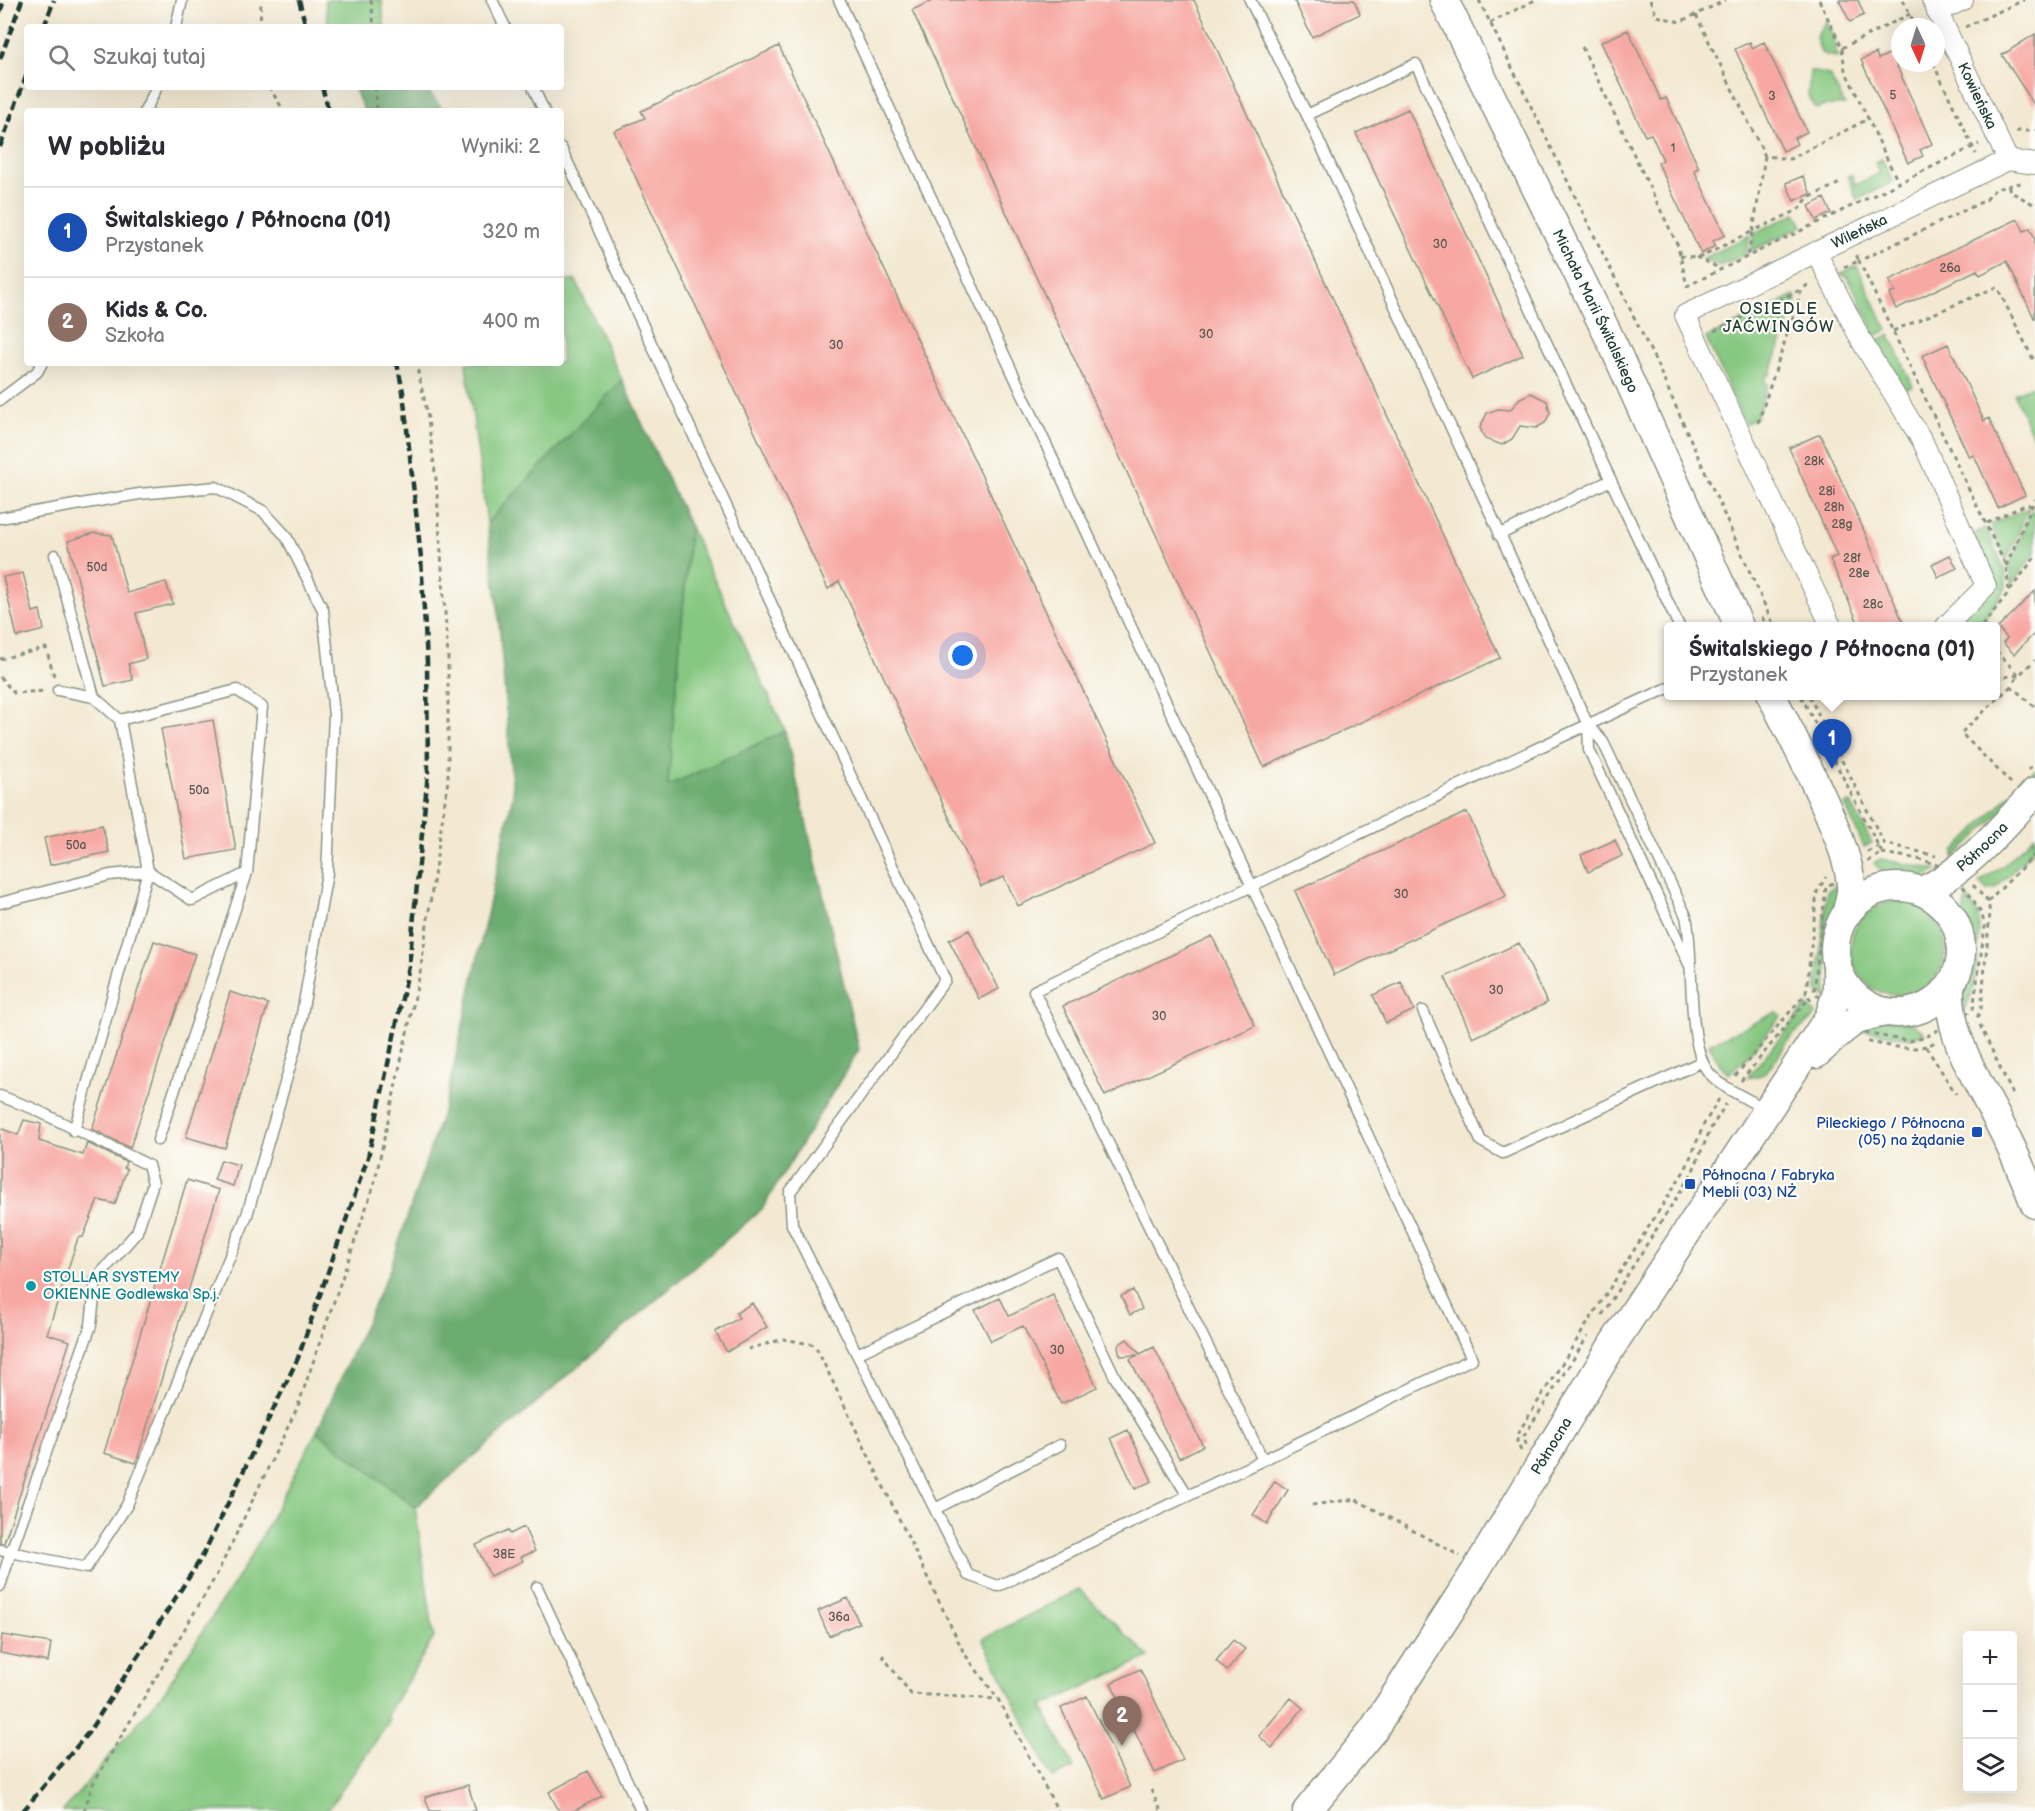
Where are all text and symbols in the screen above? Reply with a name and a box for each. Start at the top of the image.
north arrow [1891,18,1945,72]
search box [24,24,564,90]
icon: search [45,41,78,74]
text: Szukaj tutaj [93,44,206,71]
street label: Kowieńska [1953,60,2001,132]
house number: 5 [1890,88,1897,103]
house number: 3 [1768,89,1776,104]
text: W pobliżu [48,132,166,163]
text: Wyniki: 2 [461,135,540,159]
house number: 1 [1671,141,1675,156]
text: Świtalskiego / Północna (01) [105,207,391,234]
street label: Wileńska [1829,210,1891,253]
text: 1 [63,220,72,244]
text: 320 m [482,220,540,244]
street label: Michała Marii Świtalskiego [1548,226,1642,396]
text: Przystanek [105,234,203,258]
house number: 30 [1433,237,1447,252]
house number: 26a [1939,261,1961,276]
text: Kids & Co. [105,297,207,324]
district label: OSIEDLE JAĆWINGÓW [1723,300,1835,337]
text: 2 [62,310,73,334]
text: 400 m [482,310,540,334]
text: Szkoła [105,324,165,348]
house number: 30 [1199,327,1213,342]
house number: 30 [829,338,843,353]
house number: 28k [1804,454,1824,469]
house number: 28i [1819,484,1836,499]
house number: 28h [1824,500,1845,515]
house number: 28g [1831,517,1853,532]
house number: 28f [1843,551,1861,566]
house number: 50d [87,560,108,575]
house number: 28e [1848,566,1870,581]
house number: 28c [1863,597,1883,612]
popup [1664,622,2000,700]
text: Świtalskiego / Północna (01) [1689,636,1975,663]
your location [948,641,977,670]
text: Przystanek [1689,663,1787,687]
pin: 1 [1812,720,1852,769]
house number: 50a [189,783,210,798]
street label: Północna [1953,818,2012,876]
house number: 50a [66,838,87,853]
house number: 30 [1394,887,1408,902]
house number: 30 [1489,983,1503,998]
house number: 30 [1152,1009,1166,1024]
place label: Pileckiego / Północna (05) na żądanie [1816,1114,1965,1150]
marker: Pileckiego / Północna (05) na żądanie [1970,1125,1984,1139]
place label: Północna / Fabryka Mebli (03) NŻ [1702,1166,1835,1202]
marker: Północna / Fabryka Mebli (03) NŻ [1683,1177,1697,1191]
place label: STOLLAR SYSTEMY OKIENNE Godlewska Sp.j. [43,1268,219,1304]
marker: STOLLAR SYSTEMY OKIENNE Godlewska Sp.j. [24,1279,38,1293]
house number: 30 [1050,1343,1064,1358]
street label: Północna [1527,1414,1577,1478]
house number: 38E [493,1547,515,1562]
house number: 36a [828,1610,850,1625]
map controls [1963,1631,2017,1793]
button: + [1963,1631,2017,1685]
button: − [1963,1685,2017,1739]
pin: 2 [1102,1696,1142,1746]
button: layers [1963,1739,2017,1793]

